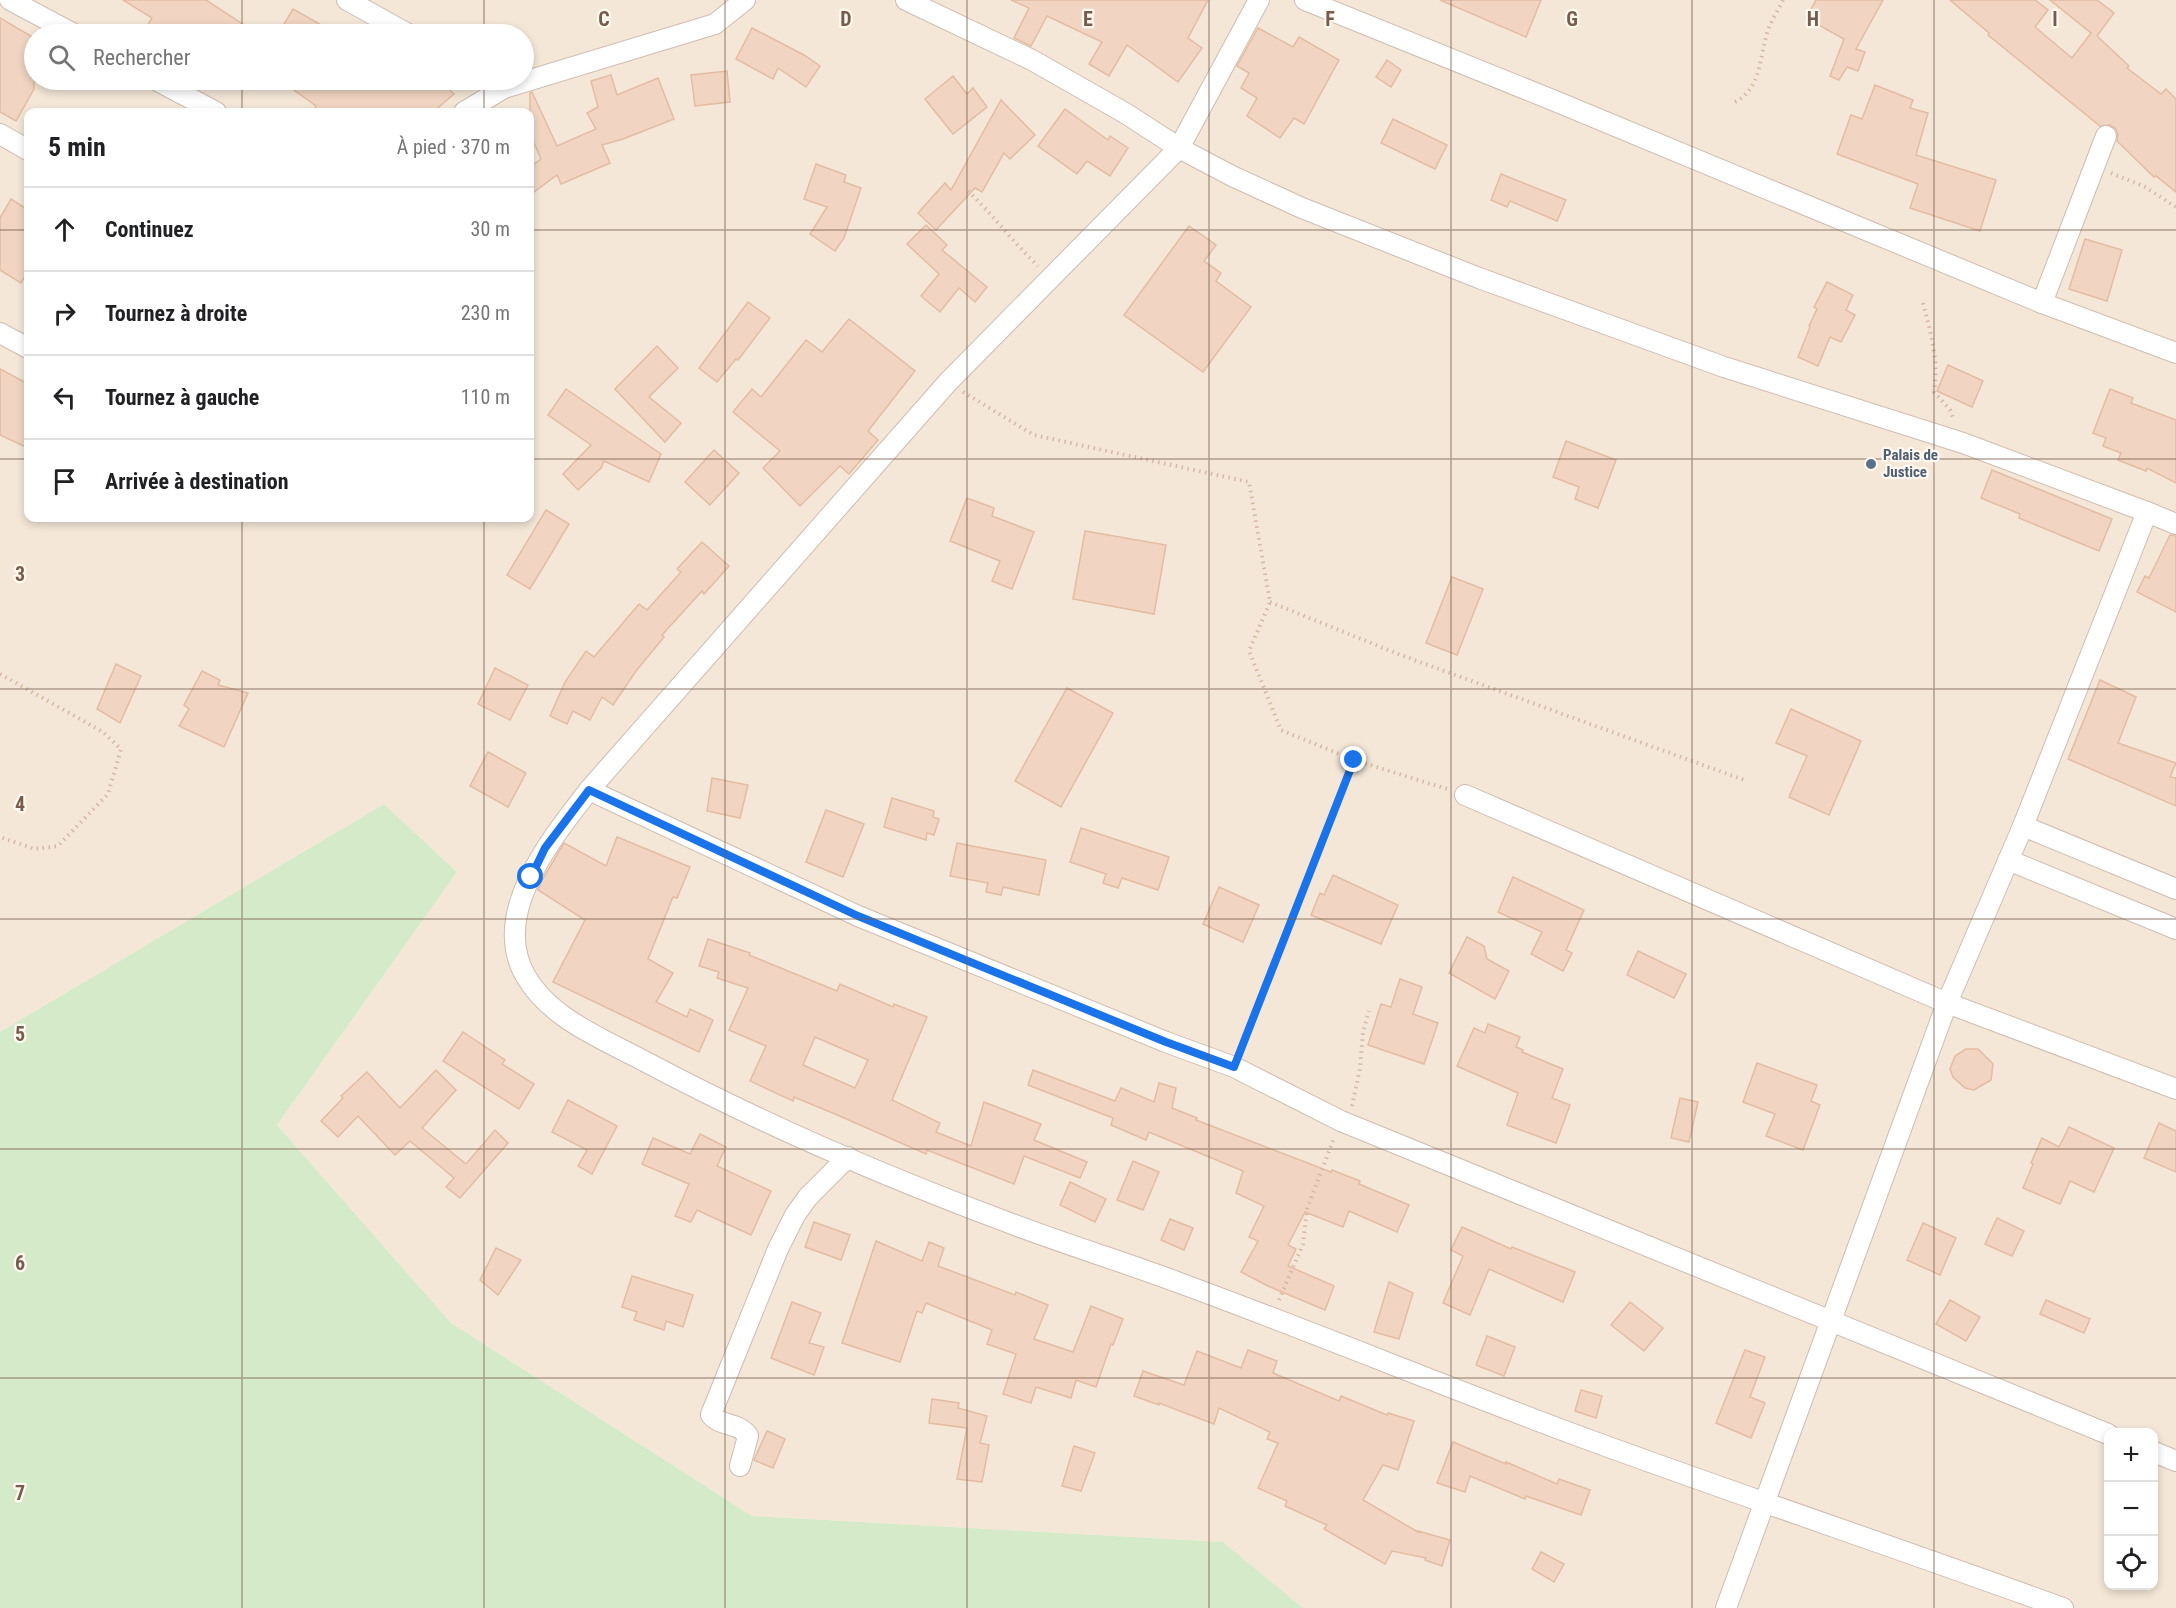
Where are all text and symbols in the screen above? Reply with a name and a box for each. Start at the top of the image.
text: C [598,7,610,31]
text: D [840,7,852,31]
text: E [1083,7,1093,31]
text: F [1325,7,1335,31]
text: G [1566,7,1578,31]
text: H [1807,7,1819,31]
text: I [2052,7,2058,31]
search box [24,24,534,90]
icon: search [45,41,78,74]
text: Rechercher [93,45,190,70]
text: 5 min [48,132,106,162]
text: À pied · 370 m [397,135,510,159]
icon: ahead [48,213,81,246]
text: Continuez [105,217,194,242]
text: 30 m [471,217,510,241]
icon: right [48,297,81,330]
text: Tournez à droite [105,301,247,326]
text: 230 m [461,301,510,325]
icon: left [48,381,81,414]
text: Tournez à gauche [105,385,259,410]
text: 110 m [461,385,510,409]
place label: Palais de Justice [1883,446,1938,481]
marker: Palais de Justice [1864,457,1878,471]
icon: arrive [48,465,81,498]
text: Arrivée à destination [105,469,289,494]
text: 3 [15,562,25,586]
route end [1340,746,1366,772]
text: 4 [15,792,25,816]
route start [517,863,543,889]
text: 5 [15,1022,25,1046]
text: 6 [15,1251,25,1275]
map controls [2104,1428,2158,1590]
button: + [2104,1428,2158,1482]
text: 7 [15,1481,25,1505]
button: − [2104,1482,2158,1536]
button: locate [2104,1536,2158,1590]

